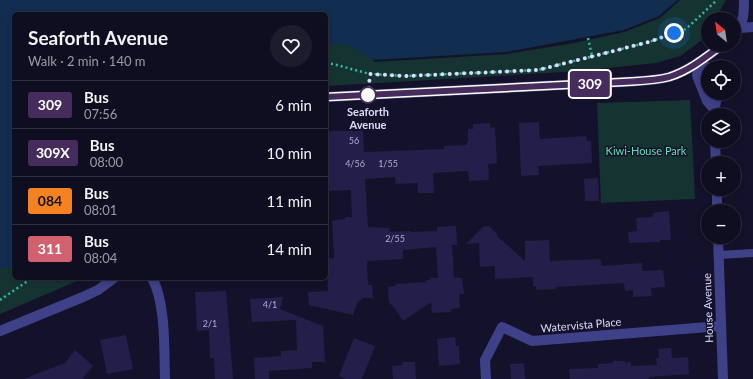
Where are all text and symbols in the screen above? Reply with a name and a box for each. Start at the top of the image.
north arrow [701,12,741,52]
map controls [701,12,741,244]
your location [664,23,684,43]
button: heart [270,25,312,67]
text: Seaforth Avenue [28,26,168,49]
text: Walk · 2 min · 140 m [28,53,146,69]
button: locate [701,60,741,100]
line badge: 309 [567,71,613,97]
text: 309 [578,75,602,92]
marker: Seaforth Avenue [359,86,377,104]
text: Bus [84,88,109,106]
text: 309 [38,96,62,113]
text: 6 min [275,96,312,114]
place label: Seaforth Avenue [347,105,389,131]
text: 07:56 [84,106,117,122]
button: layers [701,108,741,148]
house number: 56 [349,135,359,146]
text: Bus [90,136,115,154]
text: 309X [36,144,70,161]
text: 10 min [266,144,312,162]
park label: Kiwi-House Park [606,144,687,157]
text: 08:00 [90,154,123,170]
button: + [701,156,741,196]
house number: 4/56 [345,158,365,169]
house number: 1/55 [378,158,398,169]
text: Bus [84,184,109,202]
text: 084 [38,192,62,209]
text: 11 min [266,192,312,210]
text: 08:01 [84,202,117,218]
button: − [701,204,741,244]
text: Bus [84,232,109,250]
house number: 2/55 [385,233,405,244]
text: 311 [38,240,62,257]
text: 14 min [266,240,312,258]
text: 08:04 [84,250,117,266]
street label: House Avenue [700,273,715,343]
house number: 4/1 [263,299,277,310]
street label: Watervista Place [540,314,622,334]
house number: 2/1 [203,318,217,329]

